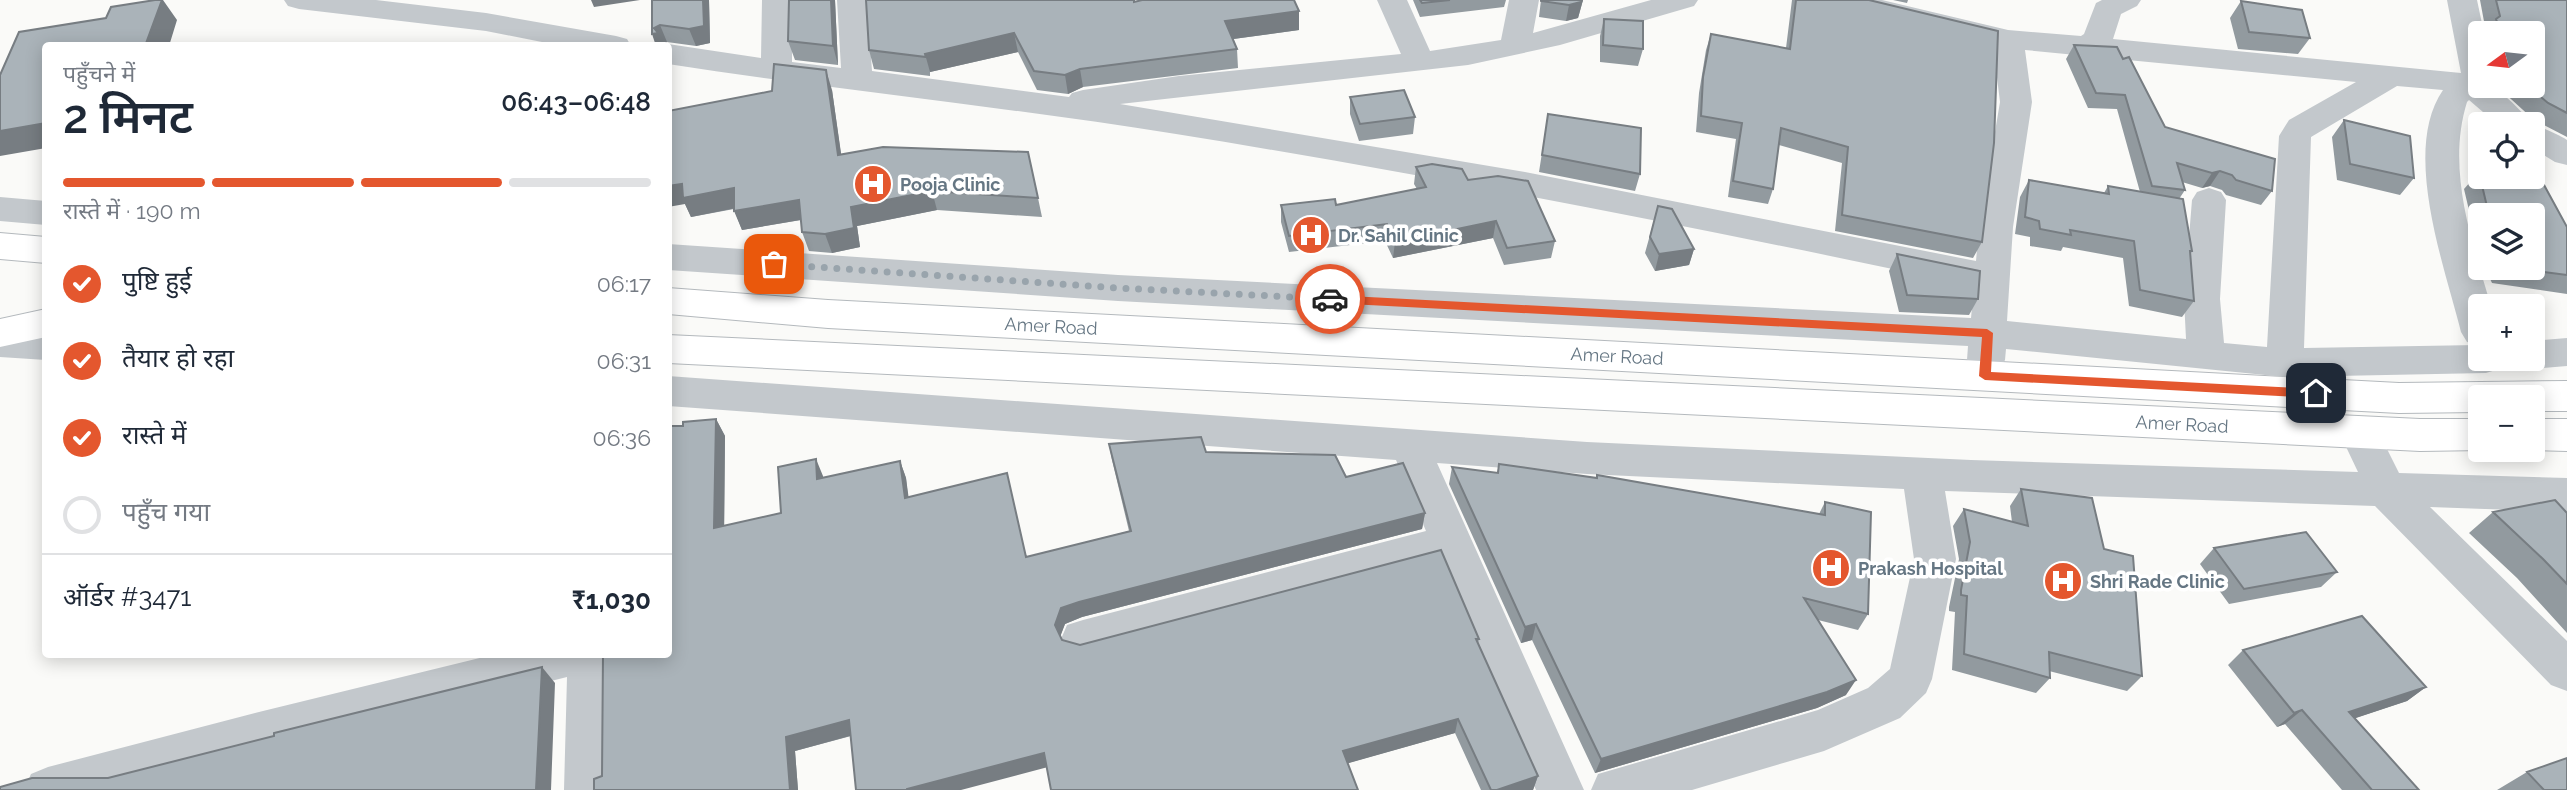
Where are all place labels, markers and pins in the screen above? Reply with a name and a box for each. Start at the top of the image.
hospital icon: Pooja Clinic [852,163,894,205]
place label: Pooja Clinic [900,174,1000,195]
hospital icon: Dr. Sahil Clinic [1290,214,1332,256]
place label: Dr. Sahil Clinic [1338,225,1459,246]
pin [744,234,804,294]
pin [2286,363,2346,423]
hospital icon: Prakash Hospital [1810,547,1852,589]
place label: Prakash Hospital [1858,558,2003,579]
hospital icon: Shri Rade Clinic [2042,560,2084,602]
place label: Shri Rade Clinic [2090,571,2225,592]

